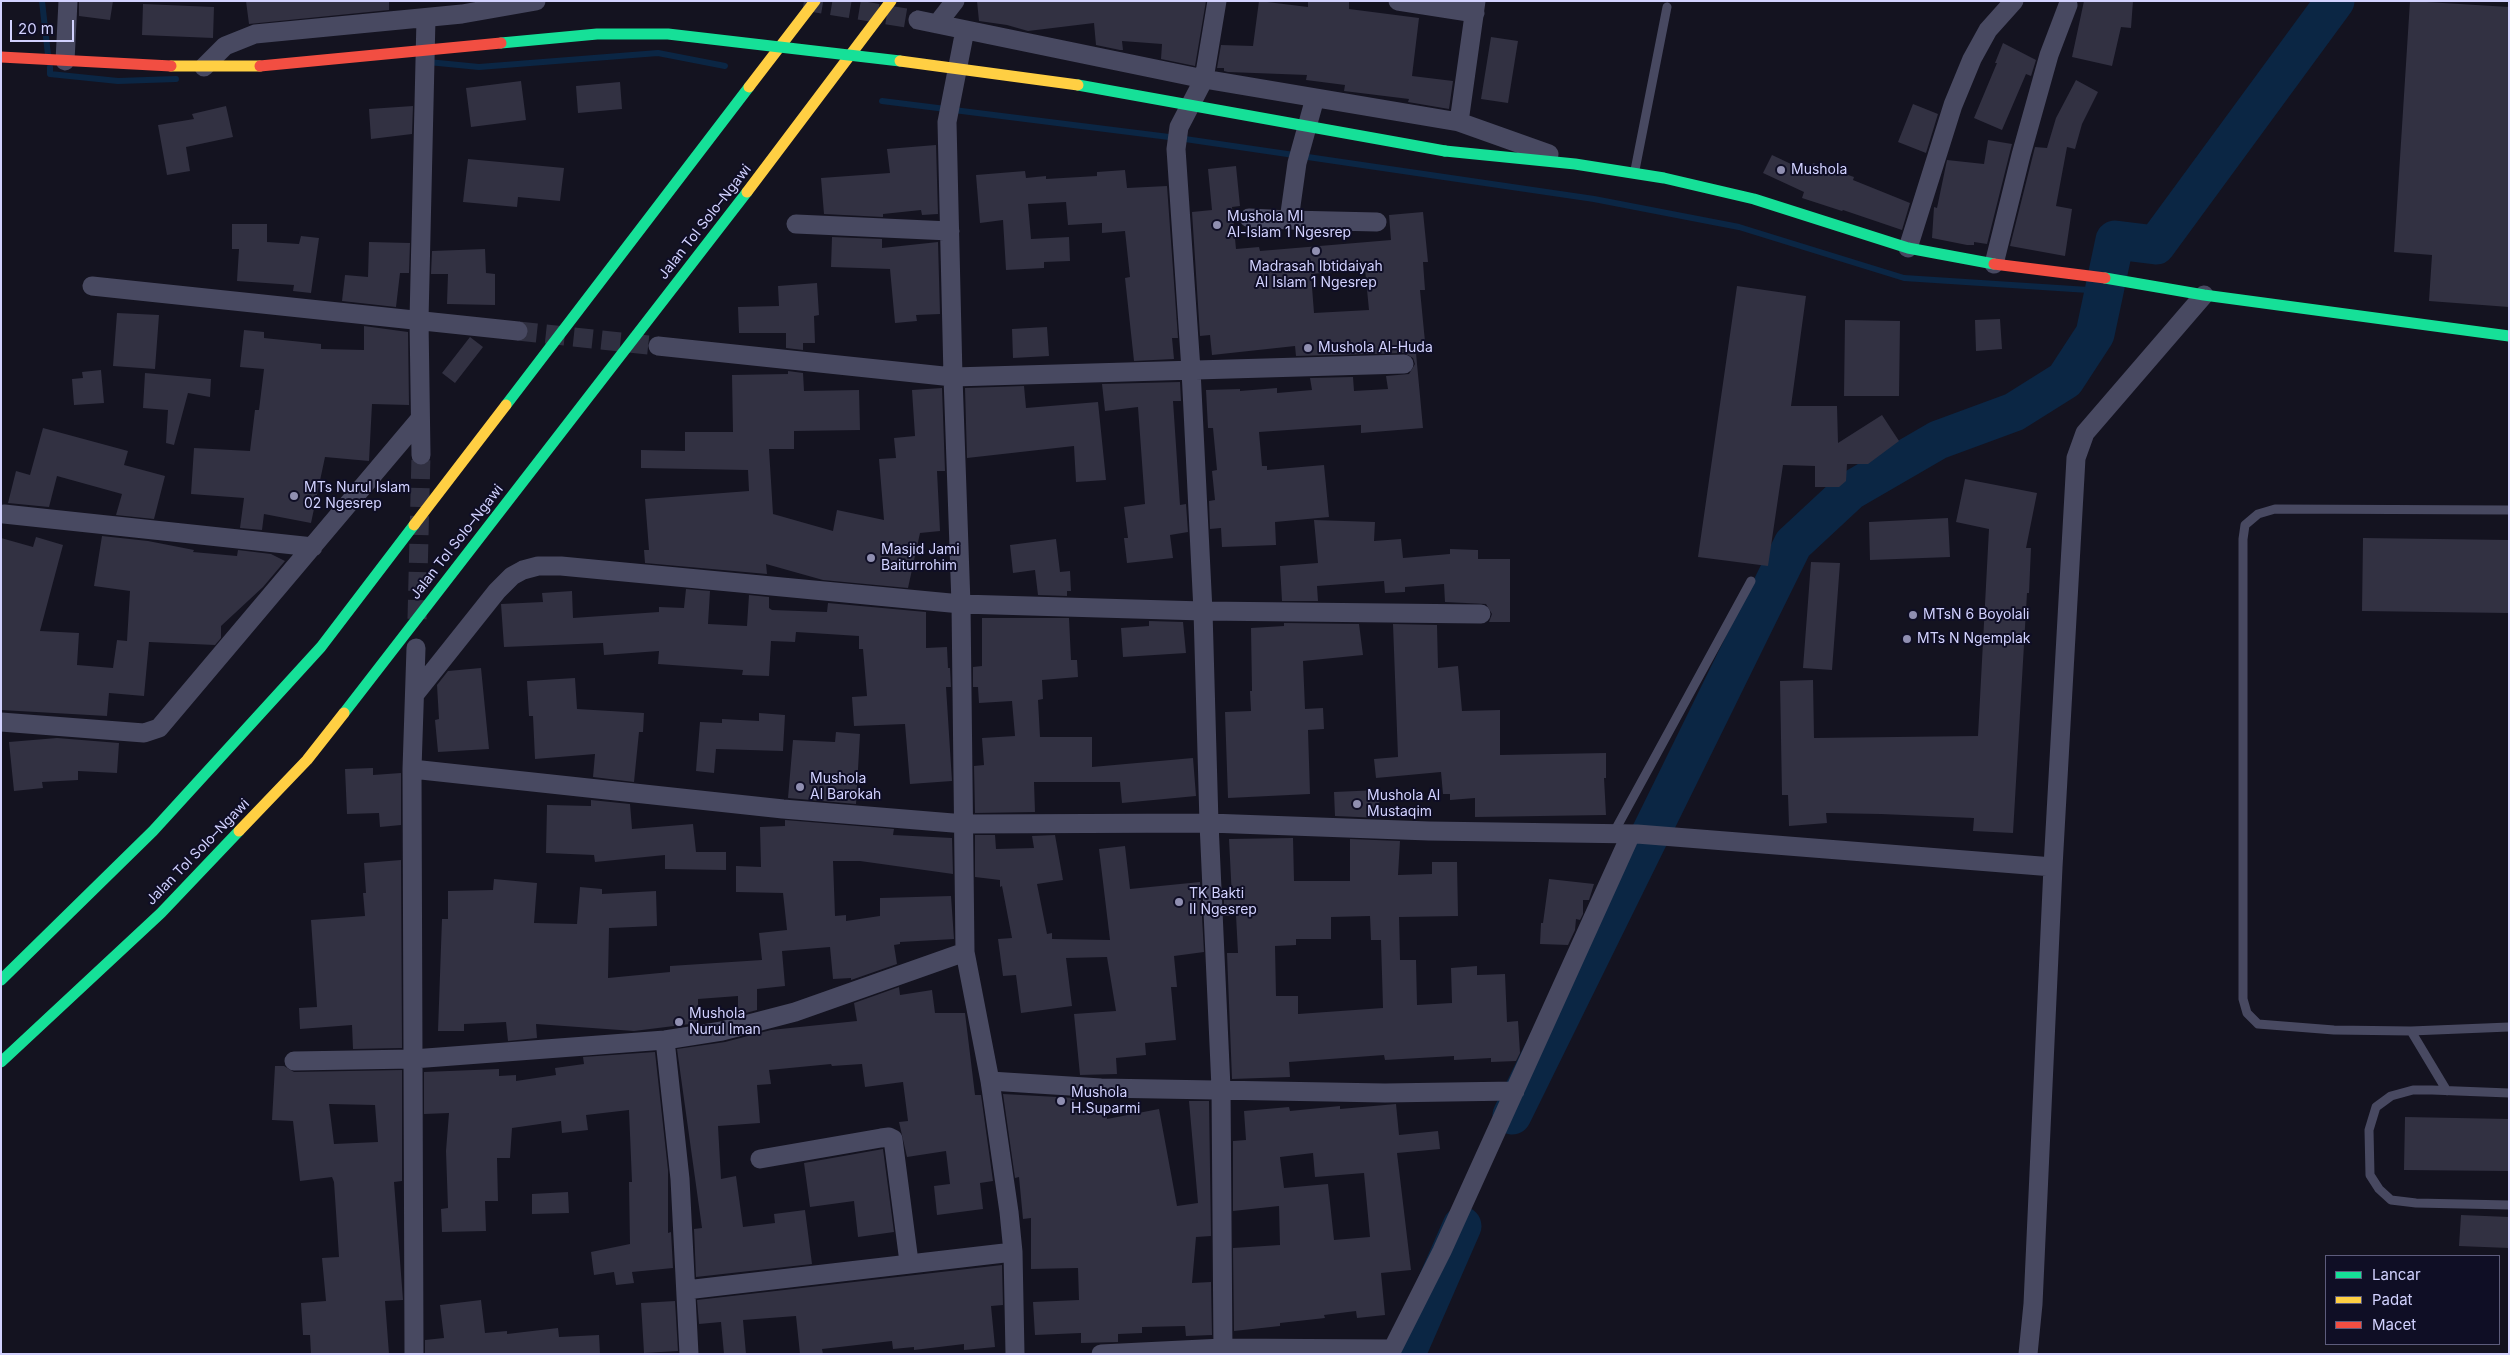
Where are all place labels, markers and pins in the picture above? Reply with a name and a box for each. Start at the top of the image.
place label: Mushola [1791,162,1847,178]
marker: Mushola [1775,164,1787,176]
place label: Mushola MI Al-Islam 1 Ngesrep [1227,209,1351,242]
marker: Mushola MI Al-Islam 1 Ngesrep [1211,219,1223,231]
marker: Madrasah Ibtidaiyah Al Islam 1 Ngesrep [1310,245,1322,257]
place label: Madrasah Ibtidaiyah Al Islam 1 Ngesrep [1249,259,1383,292]
place label: Mushola Al-Huda [1318,340,1433,356]
marker: Mushola Al-Huda [1302,342,1314,354]
place label: MTs Nurul Islam 02 Ngesrep [304,480,410,512]
marker: MTs Nurul Islam 02 Ngesrep [288,490,300,502]
place label: Masjid Jami Baiturrohim [881,542,960,574]
marker: Masjid Jami Baiturrohim [865,552,877,564]
place label: MTsN 6 Boyolali [1923,607,2029,623]
marker: MTsN 6 Boyolali [1907,609,1919,621]
place label: MTs N Ngemplak [1917,631,2031,647]
marker: MTs N Ngemplak [1901,633,1913,645]
place label: Mushola Al Barokah [810,771,881,804]
marker: Mushola Al Barokah [794,781,806,793]
place label: Mushola Al Mustaqim [1367,788,1440,820]
marker: Mushola Al Mustaqim [1351,798,1363,810]
place label: TK Bakti II Ngesrep [1189,886,1257,919]
marker: TK Bakti II Ngesrep [1173,896,1185,908]
place label: Mushola Nurul Iman [689,1006,761,1038]
marker: Mushola Nurul Iman [673,1016,685,1028]
place label: Mushola H.Suparmi [1071,1085,1140,1118]
marker: Mushola H.Suparmi [1055,1095,1067,1107]

